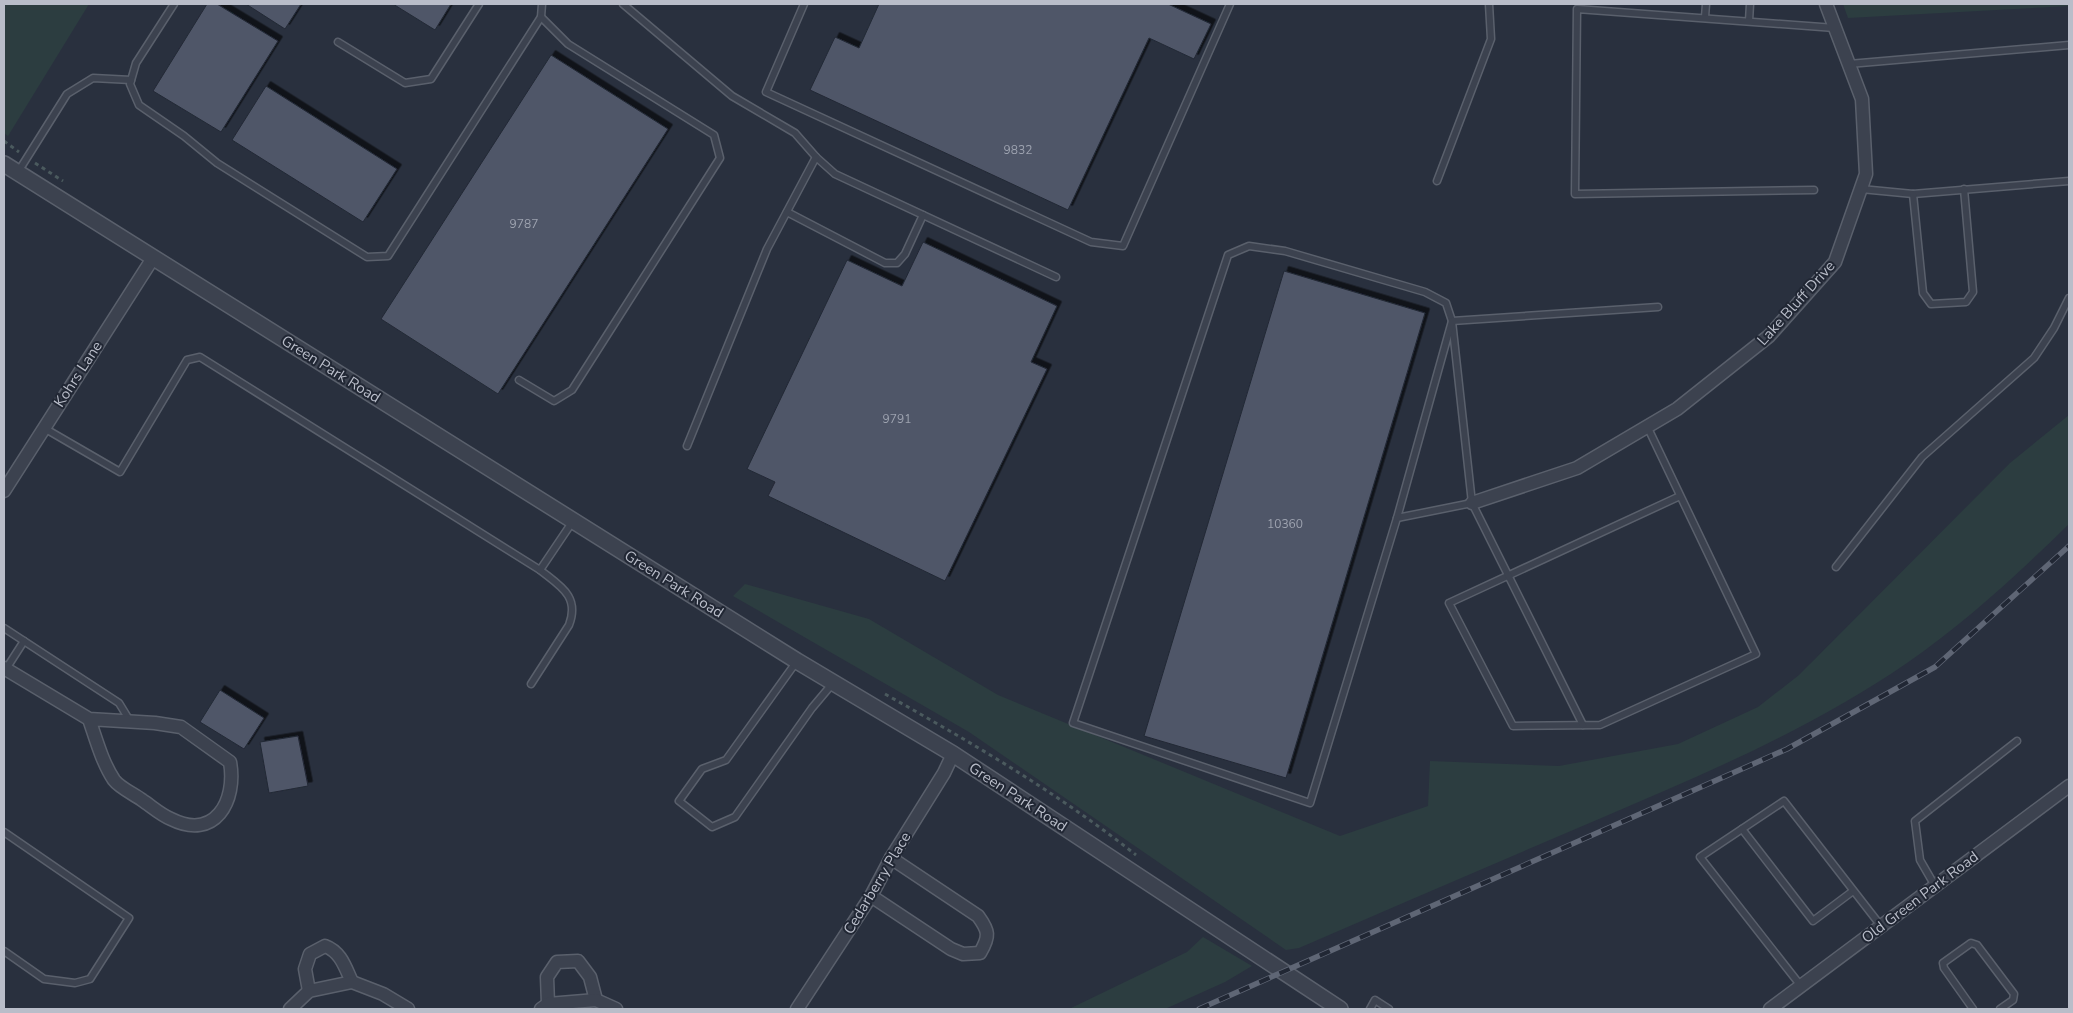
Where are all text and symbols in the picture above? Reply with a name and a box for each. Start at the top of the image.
house number: 9832 [1004,142,1032,158]
house number: 9787 [510,216,538,232]
street label: Lake Bluff Drive [1753,256,1839,350]
street label: Green Park Road [278,331,384,407]
street label: Kohrs Lane [49,337,107,411]
house number: 9791 [883,411,911,427]
house number: 10360 [1267,516,1303,532]
street label: Green Park Road [621,546,727,622]
street label: Green Park Road [965,758,1071,836]
street label: Cedarberry Place [839,828,915,938]
street label: Old Green Park Road [1857,846,1983,948]

